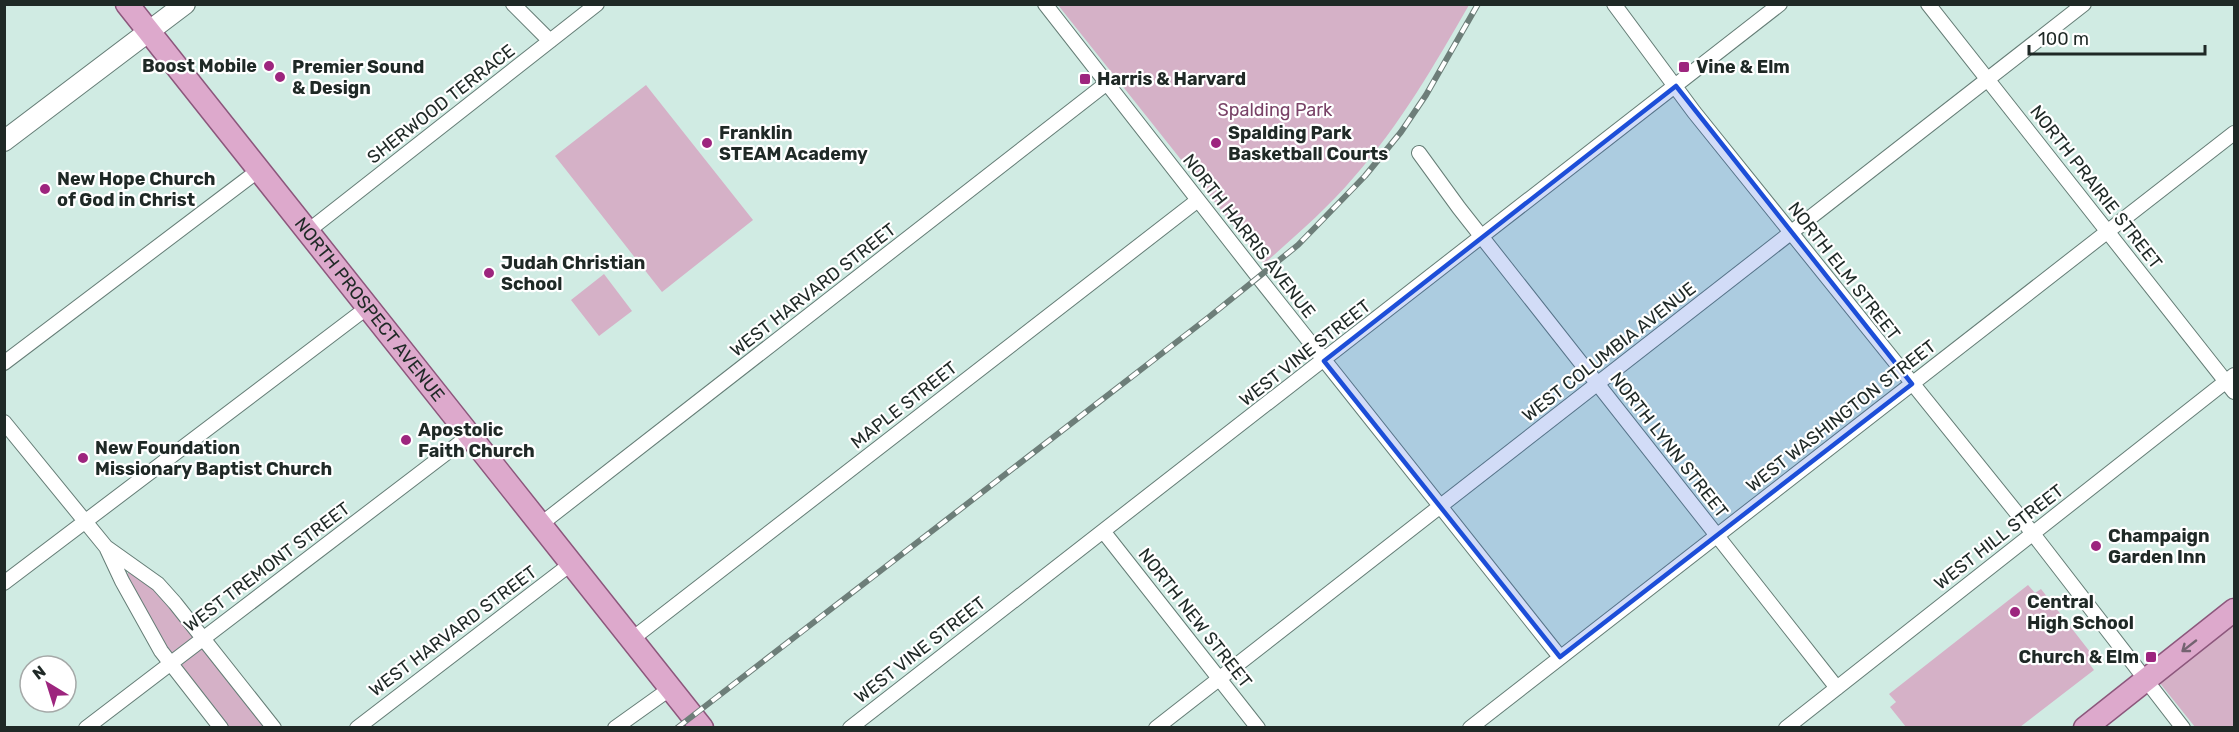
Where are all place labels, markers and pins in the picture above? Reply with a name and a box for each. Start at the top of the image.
place label: Boost Mobile [142,55,257,77]
place label: Premier Sound & Design [292,56,424,99]
place label: Vine & Elm [1696,56,1790,78]
marker: Boost Mobile [262,59,276,73]
marker: Vine & Elm [1677,60,1691,74]
place label: Harris & Harvard [1097,68,1246,90]
marker: Premier Sound & Design [273,70,287,84]
marker: Harris & Harvard [1078,72,1092,86]
place label: Franklin STEAM Academy [719,122,868,165]
place label: Spalding Park Basketball Courts [1228,122,1388,165]
marker: Franklin STEAM Academy [700,136,714,150]
marker: Spalding Park Basketball Courts [1209,136,1223,150]
place label: New Hope Church of God in Christ [57,168,215,211]
marker: New Hope Church of God in Christ [38,182,52,196]
place label: Judah Christian School [501,252,645,295]
marker: Judah Christian School [482,266,496,280]
place label: Apostolic Faith Church [418,419,535,462]
marker: Apostolic Faith Church [399,433,413,447]
place label: New Foundation Missionary Baptist Church [95,437,332,480]
marker: New Foundation Missionary Baptist Church [76,451,90,465]
place label: Champaign Garden Inn [2108,525,2210,568]
marker: Champaign Garden Inn [2089,539,2103,553]
place label: Central High School [2027,591,2134,634]
marker: Central High School [2008,605,2022,619]
place label: Church & Elm [2019,646,2139,668]
marker: Church & Elm [2144,650,2158,664]

